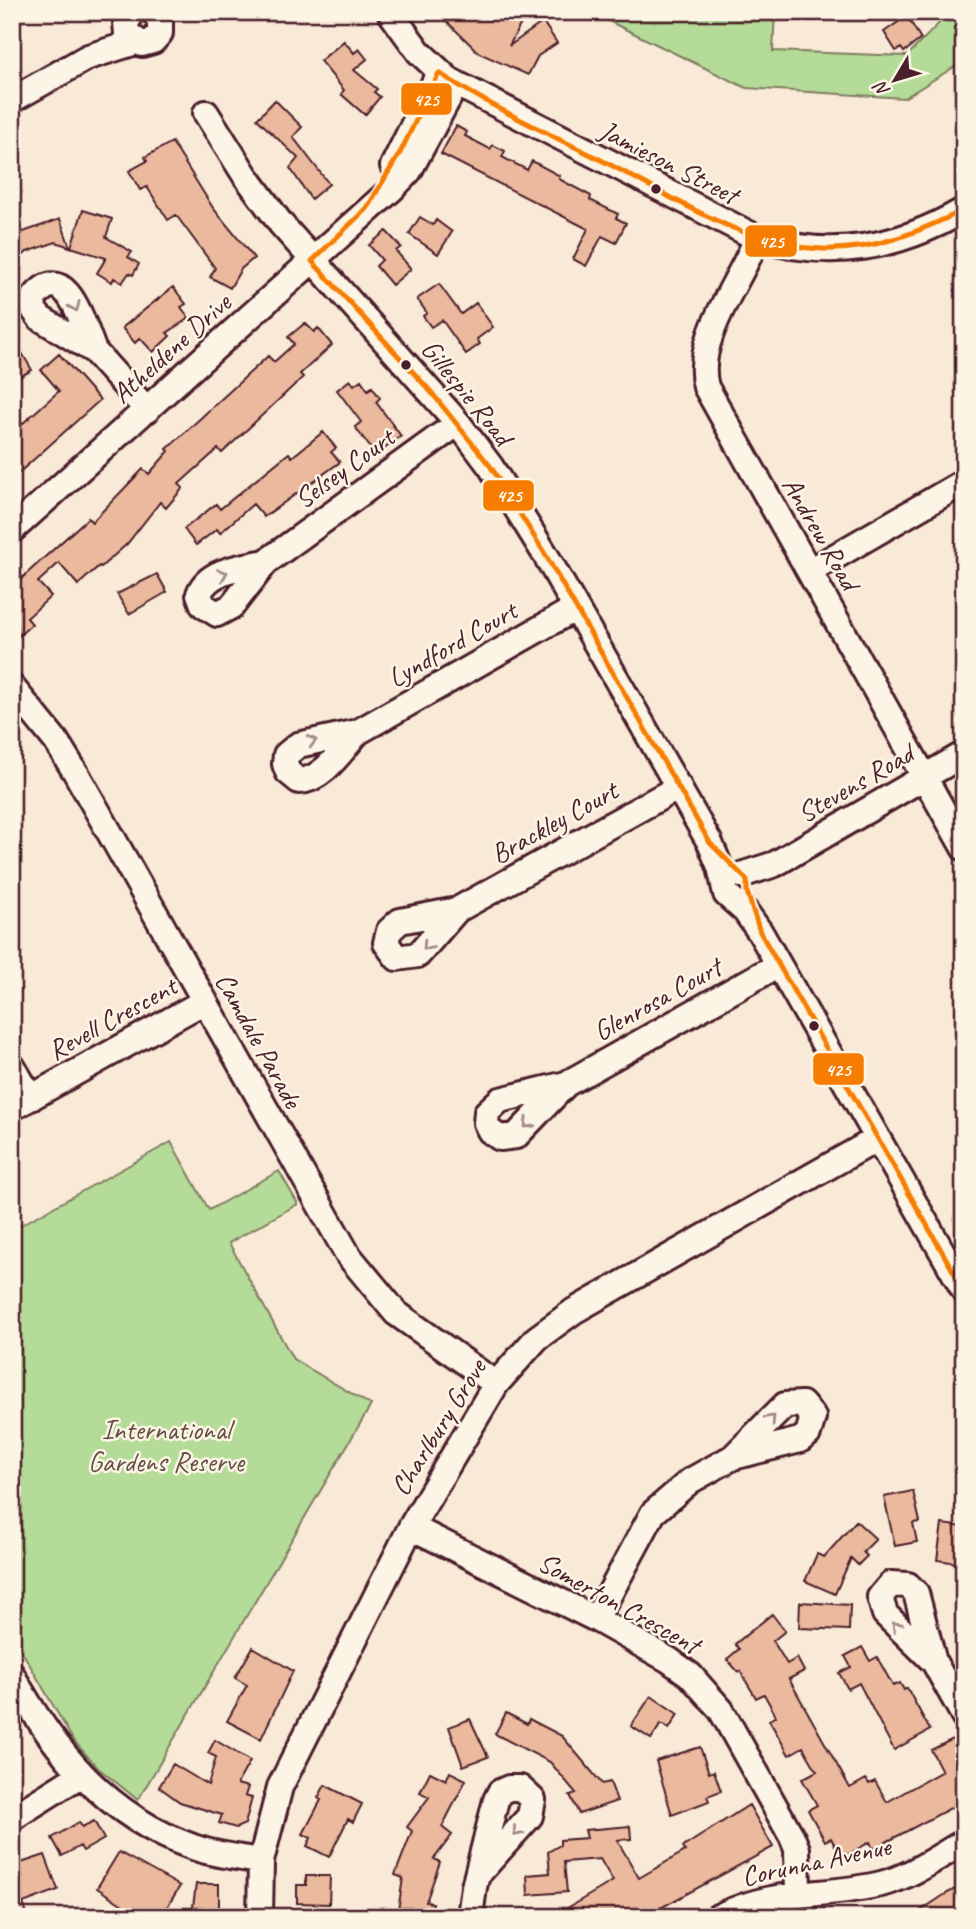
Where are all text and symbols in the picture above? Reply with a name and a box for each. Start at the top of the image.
north arrow [860,46,930,116]
text: N [867,75,895,102]
line badge: 425 [400,82,453,116]
text: 425 [413,88,440,112]
street label: Jamieson Street [592,111,747,213]
unlabelled marker [649,182,663,196]
line badge: 425 [744,224,798,258]
text: 425 [758,230,785,254]
street label: Atheldene Drive [104,284,239,411]
one-way arrow [67,300,81,312]
street label: Gillespie Road [414,332,523,455]
unlabelled marker [399,358,413,372]
street label: Selsey Court [287,418,403,516]
street label: Andrew Road [775,470,869,599]
line badge: 425 [482,479,535,512]
text: 425 [496,484,523,508]
one-way arrow [216,568,228,582]
street label: Lyndford Court [381,592,525,695]
street label: Stevens Road [791,734,923,830]
one-way arrow [306,735,318,749]
street label: Brackley Court [484,771,626,871]
one-way arrow [423,937,436,950]
street label: Glenrosa Court [587,948,730,1048]
street label: Camdale Parade [207,966,311,1116]
street label: Revell Crescent [41,967,185,1068]
unlabelled marker [807,1019,821,1033]
line badge: 425 [812,1052,865,1086]
text: 425 [825,1058,852,1082]
one-way arrow [524,1116,537,1129]
street label: Charlbury Grove [382,1351,495,1502]
park label: International Gardens Reserve [88,1412,246,1479]
one-way arrow [763,1414,776,1427]
street label: Somerton Crescent [532,1544,709,1664]
one-way arrow [892,1621,905,1634]
one-way arrow [513,1824,525,1837]
street label: Corunna Avenue [738,1828,896,1894]

